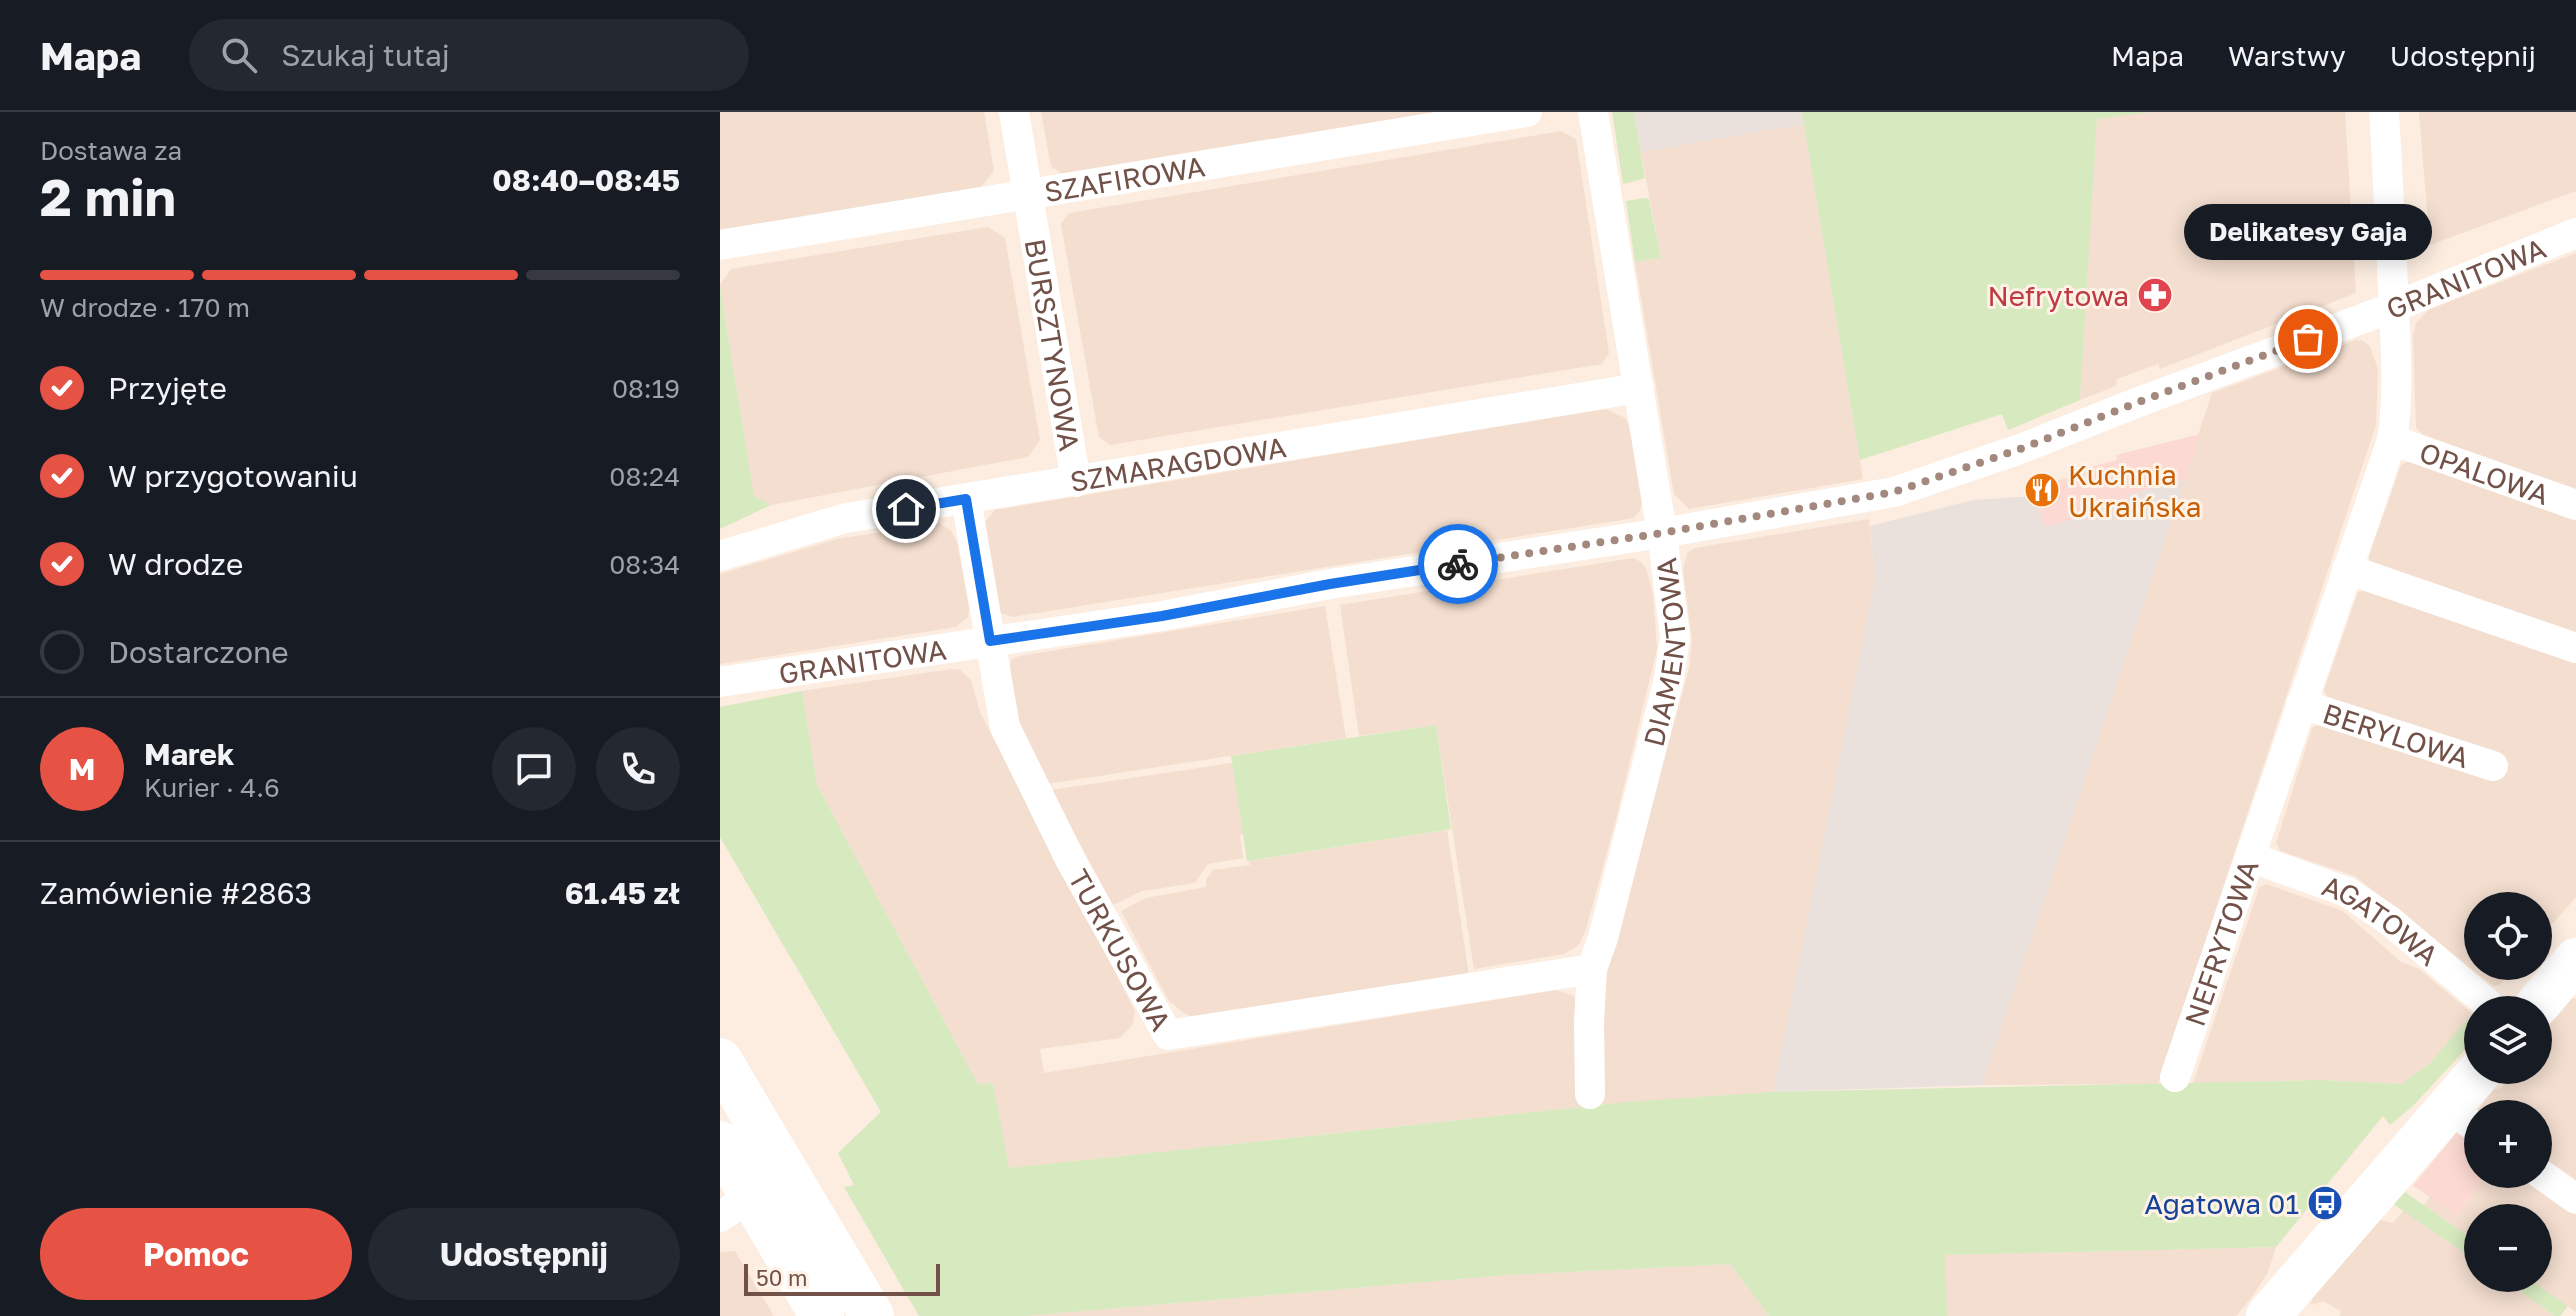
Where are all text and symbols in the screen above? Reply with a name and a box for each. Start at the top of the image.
search box [189,19,749,91]
text: Mapa [40,33,141,78]
icon: search [217,33,261,77]
text: Szukaj tutaj [281,37,450,73]
text: Mapa [2111,39,2184,72]
text: Warstwy [2228,39,2346,72]
text: Udostępnij [2390,39,2536,72]
text: Dostawa za [40,135,182,166]
street label: SZAFIROWA [1042,149,1207,208]
text: 08:40–08:45 [492,162,680,198]
text: 2 min [40,165,176,227]
callout: Delikatesy Gaja [2184,203,2432,259]
text: Delikatesy Gaja [2209,216,2407,247]
street label: GRANITOWA [2381,231,2550,325]
street label: BURSZTYNOWA [1019,236,1087,454]
pharmacy icon: Nefrytowa [2136,276,2174,314]
place label: Nefrytowa [1988,279,2129,312]
text: W drodze · 170 m [40,292,250,323]
pin [2274,305,2342,373]
icon: bag [2286,317,2330,361]
icon: check [40,366,84,410]
text: Przyjęte [108,370,227,406]
text: 08:19 [612,373,680,404]
street label: SZMARAGDOWA [1068,430,1289,498]
street label: OPALOWA [2415,435,2554,511]
icon: check [40,454,84,498]
text: W przygotowaniu [108,458,358,494]
place label: Kuchnia Ukraińska [2068,458,2202,523]
text: 08:24 [609,461,680,492]
restaurant icon: Kuchnia Ukraińska [2023,471,2061,509]
pin [872,475,940,543]
icon: home [884,487,928,531]
courier [1418,524,1498,604]
icon: check [40,542,84,586]
icon: bike [1436,542,1480,586]
text: W drodze [108,546,243,582]
text: 08:34 [609,549,680,580]
street label: DIAMENTOWA [1636,556,1692,750]
street label: GRANITOWA [776,632,949,690]
text: Dostarczone [108,634,289,670]
street label: BERYLOWA [2319,696,2473,774]
button: chat [492,727,576,811]
button: phone [596,727,680,811]
text: Marek [144,736,234,772]
text: M [69,751,95,787]
text: Kurier · 4.6 [144,772,280,803]
street label: NEFRYTOWA [2177,855,2264,1030]
street label: TURKUSOWA [1062,863,1178,1036]
street label: AGATOWA [2318,868,2446,972]
text: Zamówienie #2863 [40,875,312,911]
text: 61.45 zł [565,875,680,911]
map controls [2464,892,2552,1292]
button: locate [2464,892,2552,980]
button: layers [2464,996,2552,1084]
button: + [2464,1100,2552,1188]
bus stop icon: Agatowa 01 [2306,1184,2344,1222]
place label: Agatowa 01 [2144,1187,2299,1220]
button: − [2464,1204,2552,1292]
button: Pomoc [40,1208,352,1300]
button: Udostępnij [368,1208,680,1300]
scale bar [744,1260,940,1296]
text: 50 m [756,1264,807,1291]

